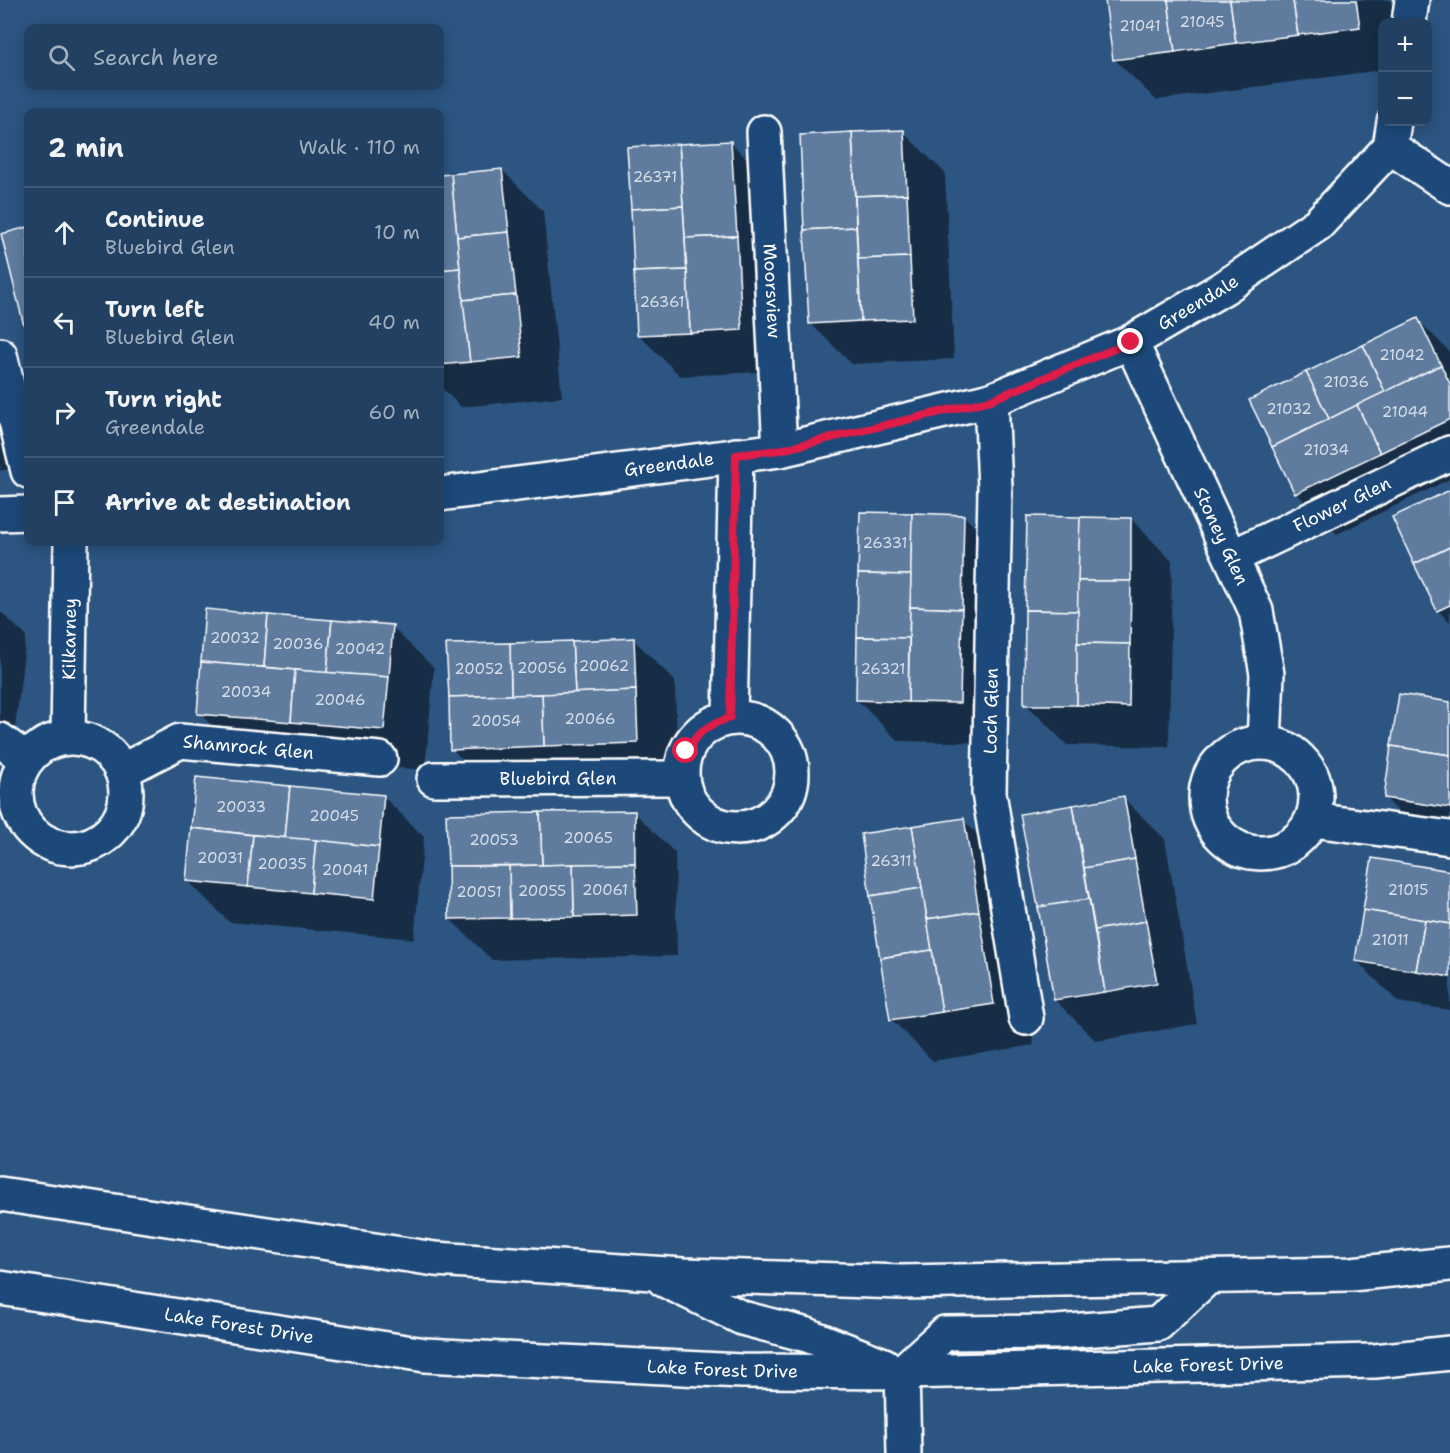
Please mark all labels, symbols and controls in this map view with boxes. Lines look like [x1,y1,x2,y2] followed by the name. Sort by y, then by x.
[1180,12,1224,32] house number: 21045
[1119,16,1161,36] house number: 21041
[1378,18,1432,126] map controls
[1378,18,1432,72] button: +
[24,24,444,90] search box
[45,41,78,74] icon: search
[93,43,219,72] text: Search here
[1378,72,1432,126] button: −
[48,130,124,165] text: 2 min
[299,134,420,160] text: Walk · 110 m
[633,167,677,187] house number: 26371
[105,205,205,234] text: Continue
[48,216,81,249] icon: ahead
[374,219,420,245] text: 10 m
[105,234,235,260] text: Bluebird Glen
[758,243,786,339] street label: Moorsview
[1153,269,1243,336] street label: Greendale
[639,292,685,312] house number: 26361
[105,295,204,324] text: Turn left
[48,306,81,339] icon: left
[368,309,420,335] text: 40 m
[105,324,235,350] text: Bluebird Glen
[1117,328,1143,354] route end
[1379,345,1425,365] house number: 21042
[1323,372,1369,392] house number: 21036
[105,385,222,414] text: Turn right
[48,396,81,429] icon: right
[368,399,420,425] text: 60 m
[1266,399,1312,419] house number: 21032
[1382,402,1428,422] house number: 21044
[105,414,205,440] text: Greendale
[1303,440,1349,460] house number: 21034
[623,447,715,482] street label: Greendale
[1289,471,1395,538] street label: Flower Glen
[1188,483,1254,589] street label: Stoney Glen
[48,486,81,519] icon: arrive
[105,488,351,517] text: Arrive at destination
[863,533,907,553] house number: 26331
[57,598,82,680] street label: Kilkarney
[210,628,260,648] house number: 20032
[273,634,323,654] house number: 20036
[335,639,385,659] house number: 20042
[579,656,629,676] house number: 20062
[517,658,567,678] house number: 20056
[454,659,504,679] house number: 20052
[861,659,905,679] house number: 26321
[978,668,1004,754] street label: Loch Glen
[221,682,271,702] house number: 20034
[314,690,366,710] house number: 20046
[564,709,616,729] house number: 20066
[471,711,521,731] house number: 20054
[182,729,315,765] street label: Shamrock Glen
[672,737,698,763] route start
[500,766,616,791] street label: Bluebird Glen
[216,797,266,817] house number: 20033
[309,806,359,826] house number: 20045
[563,828,613,848] house number: 20065
[469,830,519,850] house number: 20053
[197,848,243,868] house number: 20031
[870,851,912,871] house number: 26311
[257,854,307,874] house number: 20035
[322,860,368,880] house number: 20041
[582,880,628,900] house number: 20061
[1388,880,1428,900] house number: 21015
[518,881,566,901] house number: 20055
[456,882,502,902] house number: 20051
[1371,930,1409,950] house number: 21011
[162,1302,316,1349] street label: Lake Forest Drive
[1132,1351,1284,1379] street label: Lake Forest Drive
[646,1354,798,1383] street label: Lake Forest Drive

